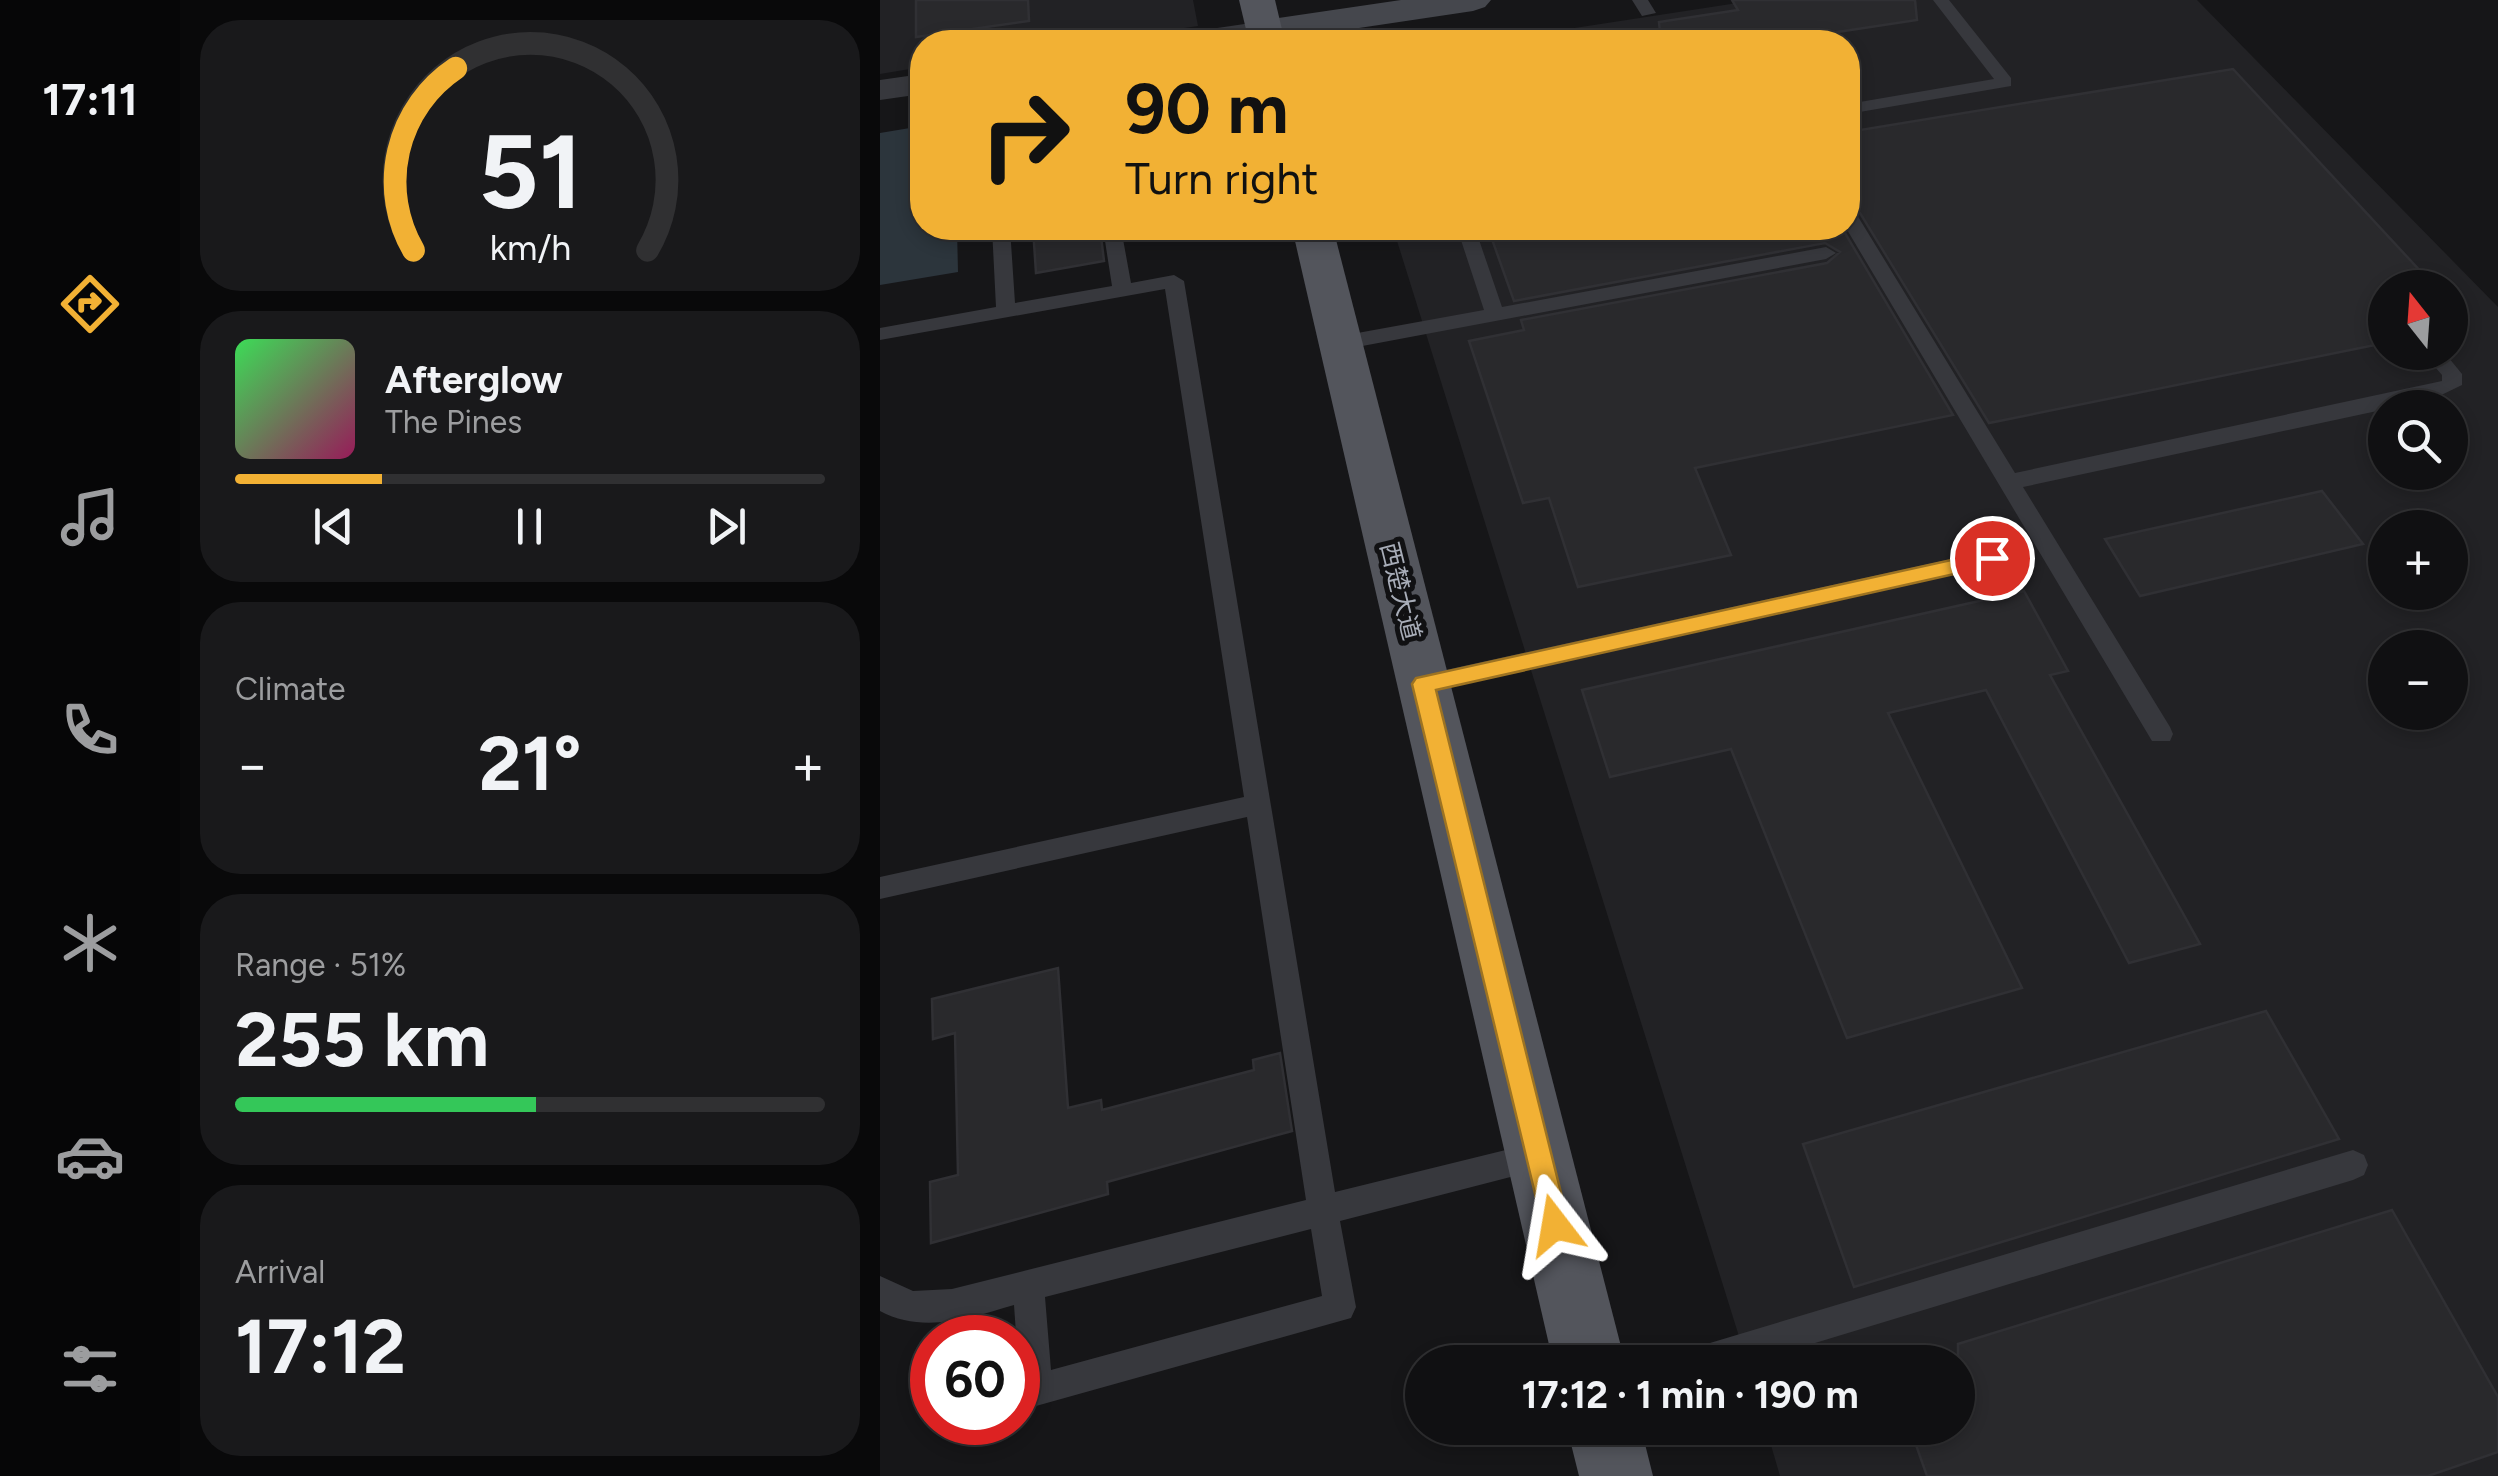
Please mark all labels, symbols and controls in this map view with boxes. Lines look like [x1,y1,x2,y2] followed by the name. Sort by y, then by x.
[1125,66,1289,151] text: 90 m
[960,70,1090,200] icon: right
[42,72,138,126] text: 17:11
[478,109,582,234] text: 51
[1125,151,1318,205] text: Turn right
[489,226,571,269] text: km/h
[55,269,125,339] icon: directions
[2368,270,2468,370] north arrow
[2368,270,2468,730] map controls
[385,357,563,403] text: Afterglow
[2368,390,2468,490] button: search
[385,403,522,441] text: The Pines
[55,482,125,552] icon: music
[306,499,361,554] icon: previous
[502,499,557,554] icon: pause
[699,499,754,554] icon: next
[2368,510,2468,610] button: +
[1950,516,2035,601] pin
[1965,531,2020,586] icon: arrive
[1374,539,1428,643] street label: 西楚大道
[2368,630,2468,730] button: −
[235,670,346,708] text: Climate
[55,695,125,765] icon: phone
[478,719,582,809] text: 21°
[235,732,269,798] text: −
[791,732,825,798] text: +
[55,908,125,978] icon: climate
[235,946,406,984] text: Range · 51%
[235,995,489,1085] text: 255 km
[55,1121,125,1191] icon: car
[1503,1173,1607,1277] position arrow
[235,1253,325,1291] text: Arrival
[235,1302,406,1392] text: 17:12
[910,1315,1040,1445] speed limit sign: 60
[55,1334,125,1404] icon: filters
[1521,1372,1859,1418] text: 17:12 · 1 min · 190 m

